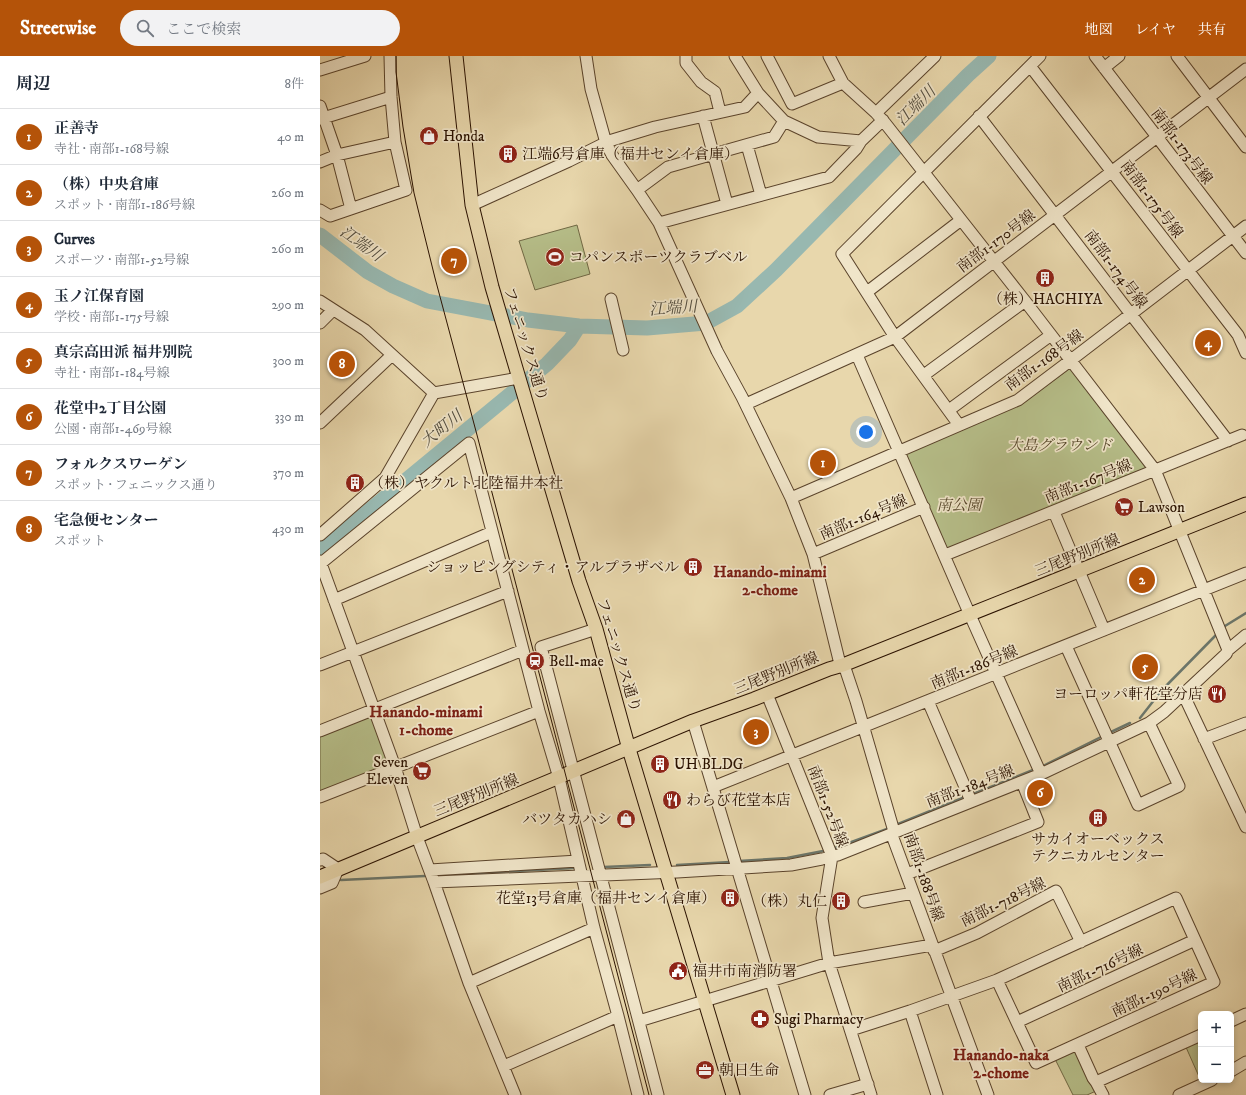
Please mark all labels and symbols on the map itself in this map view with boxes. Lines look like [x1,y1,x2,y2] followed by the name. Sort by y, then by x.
[892,80,941,130] water label: 江端川
[1147,104,1216,188] street label: 南部1-173号線
[418,125,440,147] shop icon: Honda
[443,127,485,146] place label: Honda
[497,143,519,165] building icon: 江端6号倉庫（福井センイ倉庫）
[522,145,739,164] place label: 江端6号倉庫（福井センイ倉庫）
[1116,157,1187,242] street label: 南部1-175号線
[953,206,1039,277] street label: 南部1-170号線
[336,222,388,267] water label: 江端川
[1080,226,1151,312] street label: 南部1-174号線
[441,246,467,276] pin: 7
[544,246,566,268] sports icon: コパンスポーツクラブベル
[569,248,747,267] place label: コパンスポーツクラブベル
[1034,267,1056,289] building icon: （株）HACHIYA
[499,285,552,404] street label: フェニックス通り
[988,290,1103,309] place label: （株）HACHIYA
[648,296,700,320] water label: 江端川
[1001,326,1087,395] street label: 南部1-168号線
[1195,328,1221,358] pin: 4
[329,349,355,379] pin: 8
[417,405,468,452] water label: 大町川
[856,422,876,442] your location
[1007,436,1113,455] park label: 大島グラウンド
[810,448,836,478] pin: 1
[1042,455,1135,508] street label: 南部1-167号線
[344,472,366,494] building icon: （株）ヤクルト北陸福井本社
[369,474,564,493] place label: （株）ヤクルト北陸福井本社
[816,490,910,544] street label: 南部1-164号線
[936,496,984,515] park label: 南公園
[1113,496,1135,518] supermarket icon: Lawson
[1138,498,1185,517] place label: Lawson
[1032,530,1122,581] street label: 三尾野別所線
[682,556,704,578] building icon: ショッピングシティ・アルプラザベル
[426,558,679,577] place label: ショッピングシティ・アルプラザベル
[713,562,827,600] district label: Hanando-minami 2-chome
[1129,565,1155,595] pin: 2
[592,596,645,715] street label: フェニックス通り
[928,641,1021,694] street label: 南部1-186号線
[731,648,821,699] street label: 三尾野別所線
[524,650,546,672] station icon: Bell-mae
[549,652,604,671] place label: Bell-mae
[1132,652,1158,682] pin: 5
[1206,683,1228,705] restaurant icon: ヨーロッパ軒花堂分店
[1053,685,1203,704] place label: ヨーロッパ軒花堂分店
[369,702,483,740] district label: Hanando-minami 1-chome
[743,717,769,747] pin: 3
[366,753,408,789] place label: Seven Eleven
[649,753,671,775] building icon: UH BLDG
[674,755,744,774] place label: UH BLDG
[411,760,433,782] supermarket icon: Seven Eleven
[923,761,1017,812] street label: 南部1-184号線
[803,762,852,850] street label: 南部1-52号線
[431,770,521,821] street label: 三尾野別所線
[1027,778,1053,808] pin: 6
[661,789,683,811] restaurant icon: わらび花堂本店
[686,791,791,810] place label: わらび花堂本店
[1087,807,1109,829] building icon: サカイオーベックス テクニカルセンター
[615,808,637,830] shop icon: バツタカハシ
[522,810,612,829] place label: バツタカハシ
[1031,830,1165,866] place label: サカイオーベックス テクニカルセンター
[900,831,948,924] street label: 南部1-188号線
[957,874,1049,931] street label: 南部1-718号線
[719,887,741,909] building icon: 花堂13号倉庫（福井センイ倉庫）
[496,889,716,908] place label: 花堂13号倉庫（福井センイ倉庫）
[830,890,852,912] building icon: （株）丸仁
[752,892,827,911] place label: （株）丸仁
[1054,940,1146,997] street label: 南部1-716号線
[667,960,689,982] public building icon: 福井市南消防署
[692,962,797,981] place label: 福井市南消防署
[1108,965,1200,1022] street label: 南部1-190号線
[749,1008,771,1030] pharmacy icon: Sugi Pharmacy
[774,1010,864,1029] place label: Sugi Pharmacy
[953,1045,1050,1083] district label: Hanando-naka 2-chome
[694,1059,716,1081] office icon: 朝日生命
[719,1061,779,1080] place label: 朝日生命

